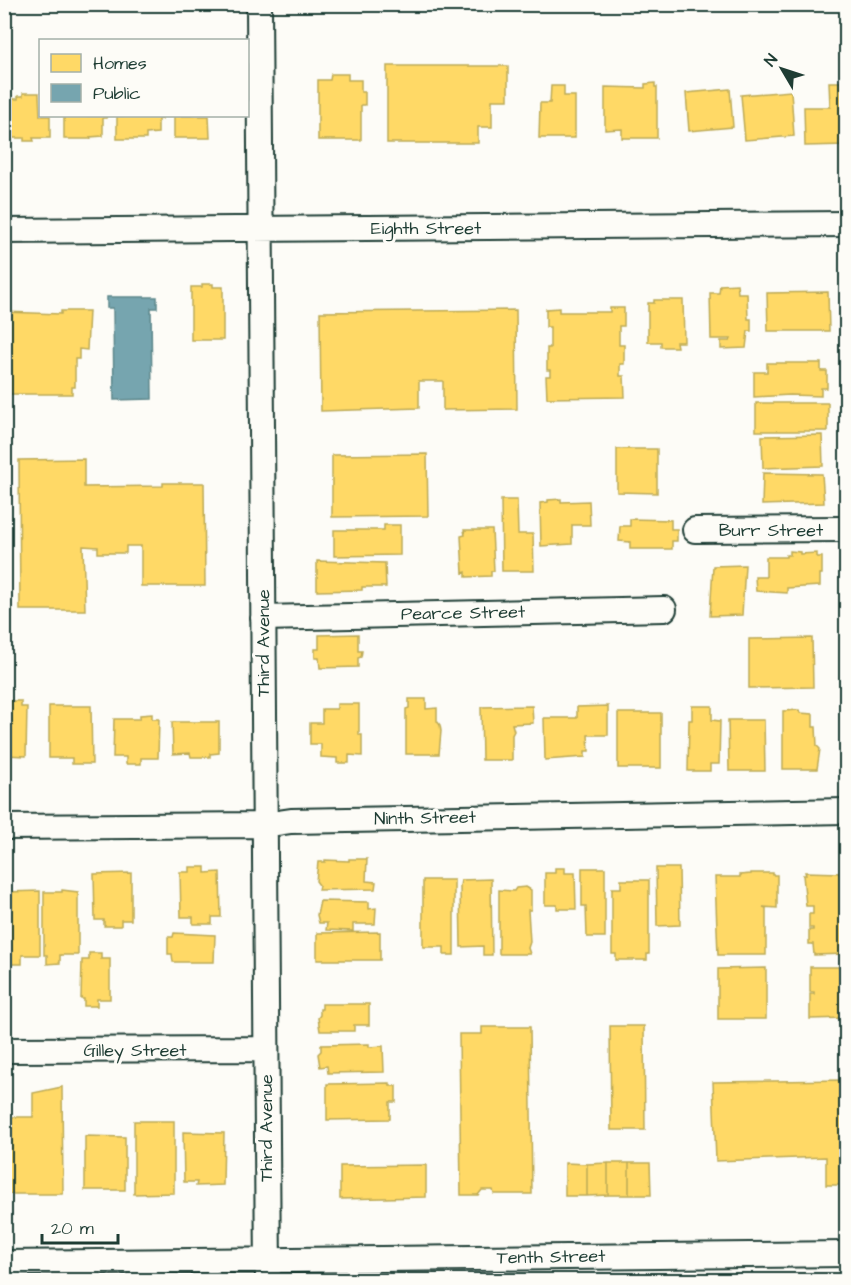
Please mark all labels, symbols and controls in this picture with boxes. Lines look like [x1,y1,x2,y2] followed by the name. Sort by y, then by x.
[39,39,249,117] legend
[752,39,812,99] north arrow
[759,49,783,71] text: N
[93,51,147,76] text: Homes
[93,81,141,106] text: Public
[371,216,482,242] street label: Eighth Street
[719,518,824,543] street label: Burr Street
[251,589,276,697] street label: Third Avenue
[401,599,526,627] street label: Pearce Street
[374,805,477,831] street label: Ninth Street
[83,1038,187,1064] street label: Gilley Street
[254,1074,279,1182] street label: Third Avenue
[42,1207,118,1245] scale bar
[51,1216,94,1241] text: 20 m
[496,1244,606,1270] street label: Tenth Street

